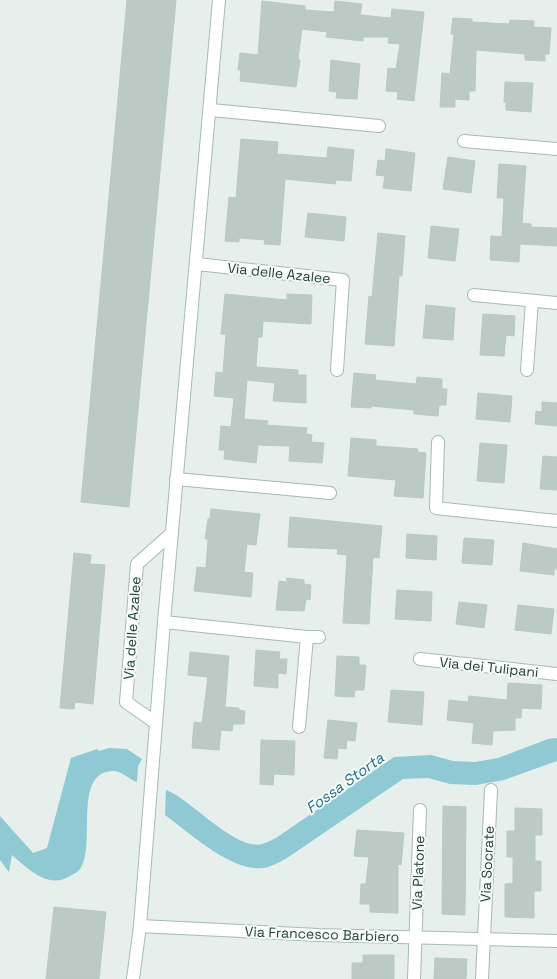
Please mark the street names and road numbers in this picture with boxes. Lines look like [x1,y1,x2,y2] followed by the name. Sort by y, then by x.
[226,259,332,287] street label: Via delle Azalee
[119,576,145,680] street label: Via delle Azalee
[439,653,539,681] street label: Via dei Tulipani
[476,825,498,903] street label: Via Socrate
[408,835,428,911] street label: Via Platone
[244,922,400,946] street label: Via Francesco Barbiero

